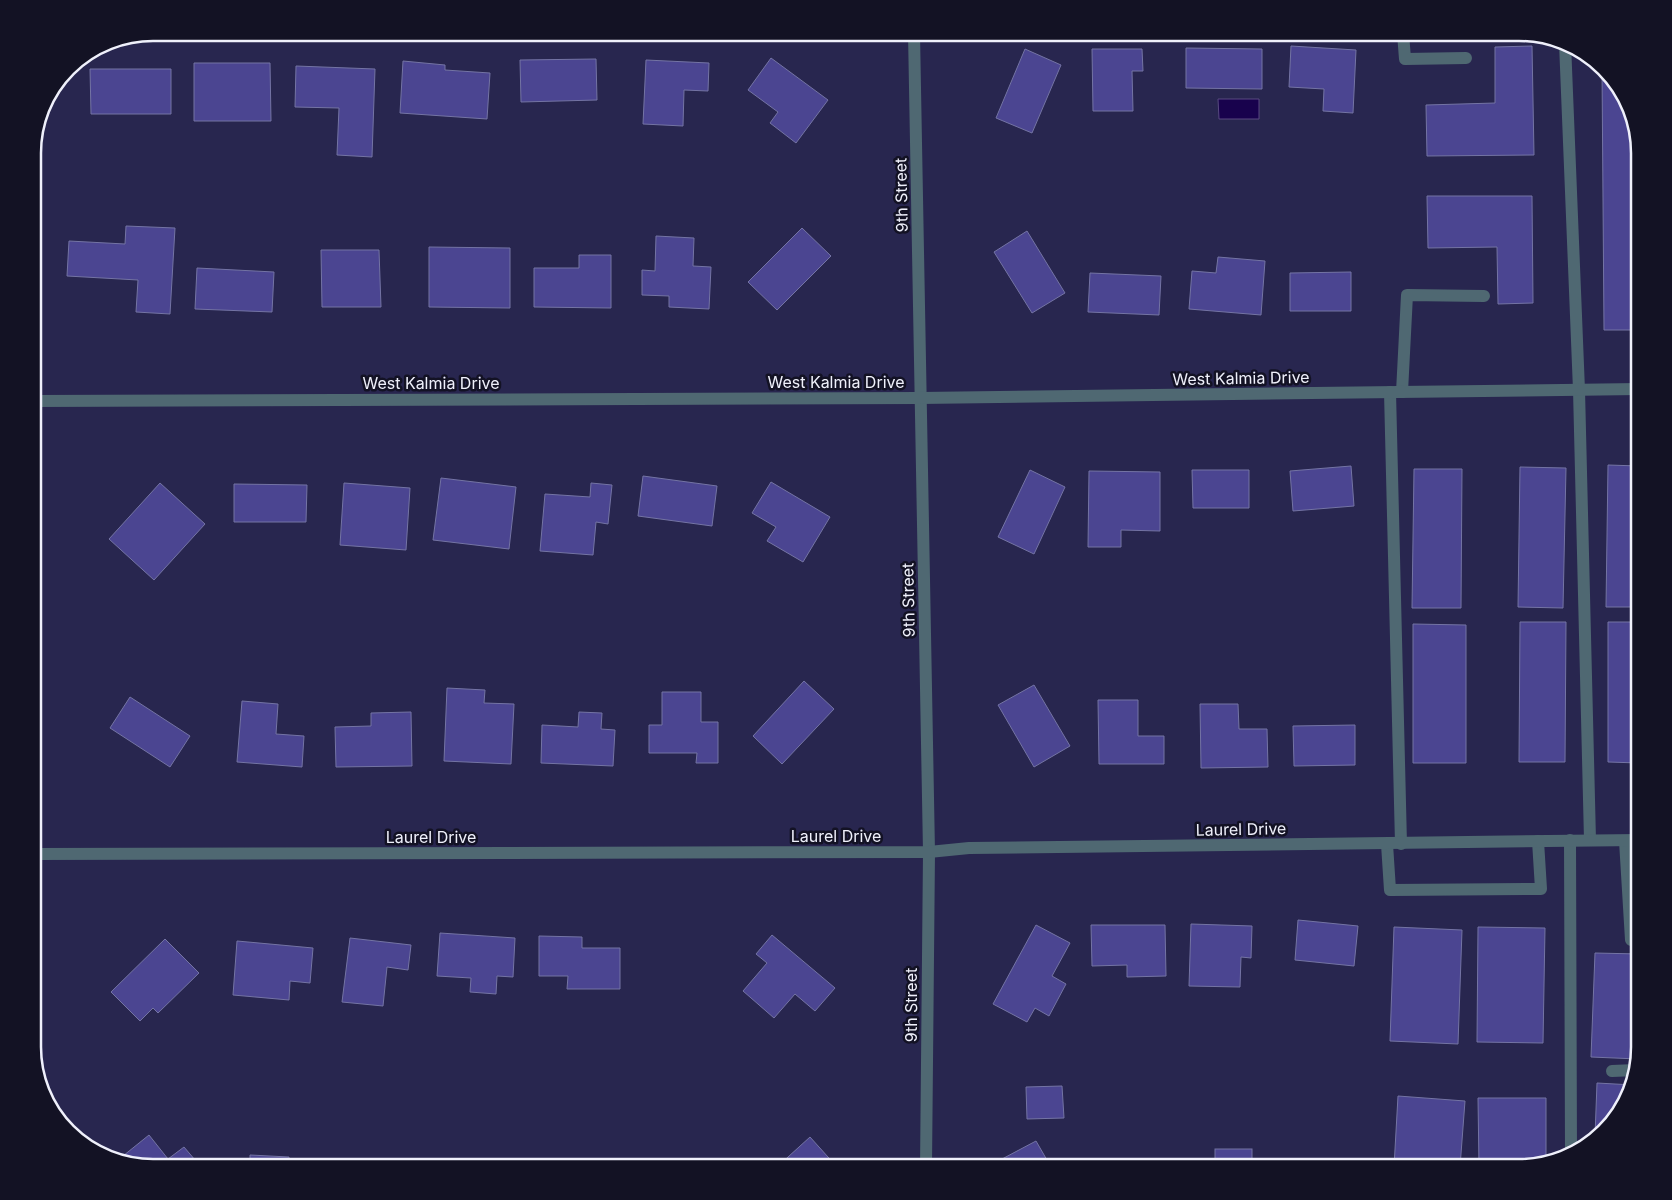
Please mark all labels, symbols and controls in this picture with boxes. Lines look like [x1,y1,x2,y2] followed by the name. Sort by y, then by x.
[890,158,912,232] street label: 9th Street
[1172,367,1310,389] street label: West Kalmia Drive
[767,372,905,392] street label: West Kalmia Drive
[362,373,500,393] street label: West Kalmia Drive
[897,563,919,637] street label: 9th Street
[1196,818,1286,840] street label: Laurel Drive
[791,826,881,846] street label: Laurel Drive
[386,827,476,847] street label: Laurel Drive
[901,968,921,1042] street label: 9th Street

